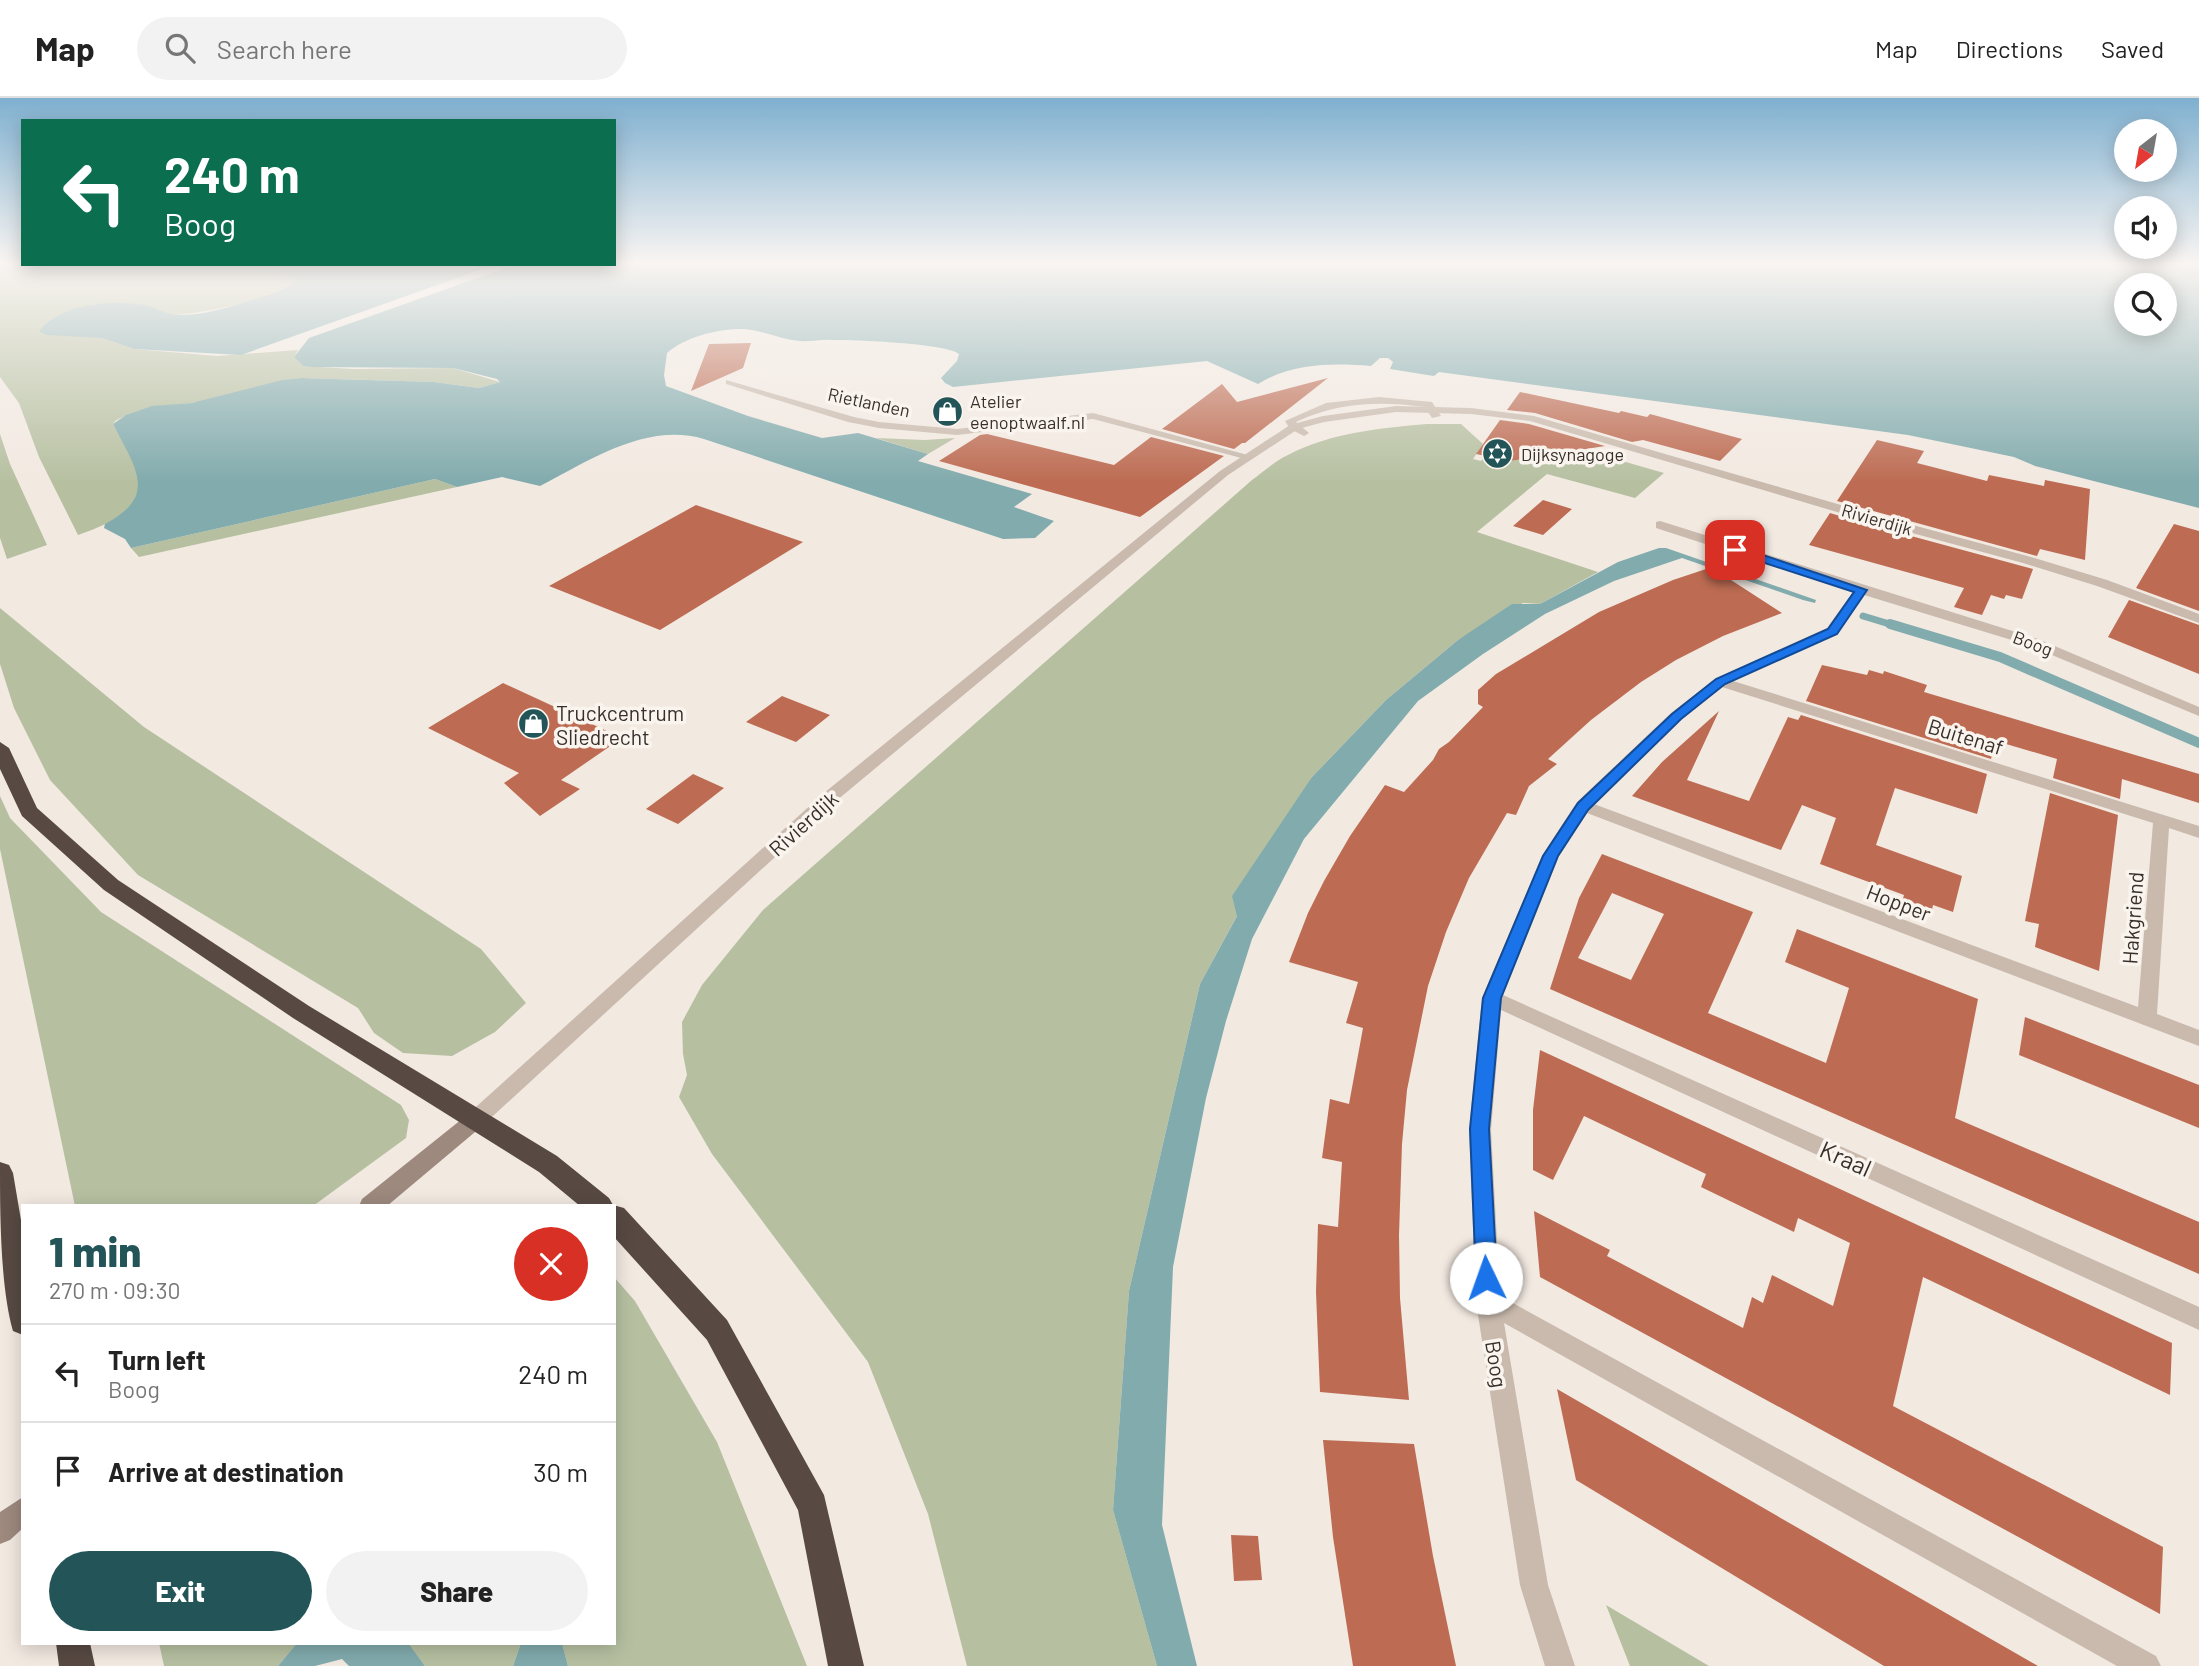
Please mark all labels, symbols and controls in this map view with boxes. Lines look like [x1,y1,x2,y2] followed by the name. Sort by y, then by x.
[137,17,627,80] search box
[35,28,95,68] text: Map
[161,29,199,67] icon: search
[217,33,352,64] text: Search here
[1875,34,1918,63] text: Map
[1956,34,2063,63] text: Directions
[2101,34,2164,63] text: Saved
[2114,119,2177,182] north arrow
[2114,119,2177,336] map controls
[164,144,300,203] text: 240 m
[49,147,140,238] icon: left
[2114,196,2177,259] button: sound
[164,204,236,242] text: Boog
[2114,273,2177,336] button: search
[826,383,912,421] street label: Rietlanden
[970,390,1085,433] place label: Atelier eenoptwaalf.nl
[930,394,964,428] shop icon: Atelier eenoptwaalf.nl
[1481,437,1515,471] synagogue icon: Dijksynagoge
[1521,443,1624,465] place label: Dijksynagoge
[1839,498,1915,540] street label: Rivierdijk
[1705,520,1765,580] pin
[1716,531,1754,569] icon: arrive
[2010,625,2056,661] street label: Boog
[556,700,684,749] place label: Truckcentrum Sliedrecht
[516,707,550,741] shop icon: Truckcentrum Sliedrecht
[1925,713,2007,759] street label: Buitenaf
[763,785,843,861] street label: Rivierdijk
[2116,871,2148,965] street label: Hakgriend
[1863,878,1935,926] street label: Hopper
[1816,1134,1876,1182] street label: Kraal
[49,1225,141,1275] text: 1 min
[514,1227,588,1301] button: close
[1449,1241,1523,1315] position arrow
[49,1276,180,1304] text: 270 m · 09:30
[1481,1339,1513,1389] street label: Boog
[108,1344,206,1375] text: Turn left
[49,1354,87,1392] icon: left
[518,1358,588,1389] text: 240 m
[108,1375,160,1403] text: Boog
[49,1452,87,1490] icon: arrive
[108,1456,344,1487] text: Arrive at destination
[533,1456,588,1487] text: 30 m
[49,1551,312,1631] button: Exit
[326,1551,588,1631] button: Share

